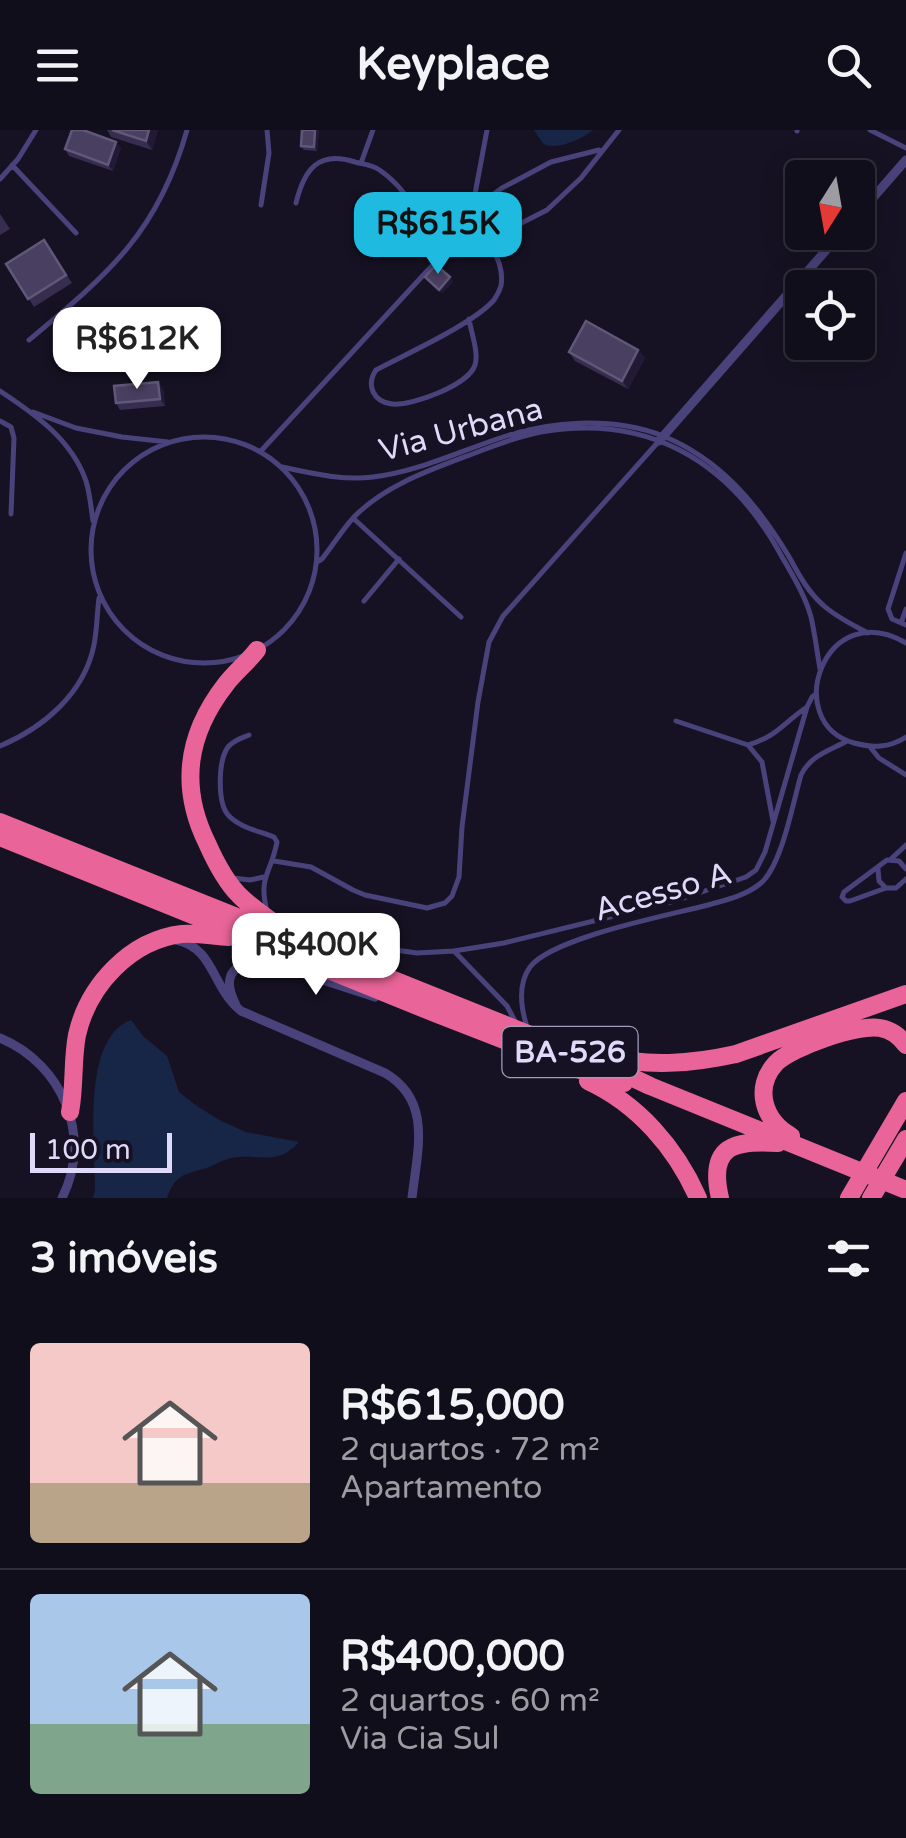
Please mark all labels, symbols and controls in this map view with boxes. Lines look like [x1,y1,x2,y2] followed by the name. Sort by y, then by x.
[30,38,85,93] icon: menu
[356,38,550,92] text: Keyplace
[821,38,876,93] icon: search
[785,160,875,250] north arrow
[785,160,875,360] map controls
[357,192,519,277] pin: R$615K
[376,205,500,243] text: R$615K
[785,270,875,360] button: locate
[56,307,218,392] pin: R$612K
[75,320,199,358] text: R$612K
[375,390,547,470] street label: Via Urbana
[590,854,736,930] street label: Acesso A
[235,913,397,998] pin: R$400K
[254,926,378,964] text: R$400K
[502,1027,638,1077] road number: BA-526
[30,1128,172,1172] scale bar
[45,1133,131,1167] text: 100 m
[821,1231,876,1286] icon: filters
[30,1233,218,1284] text: 3 imóveis
[340,1380,565,1431] text: R$615,000
[110,1383,230,1503] icon: home
[340,1431,600,1469] text: 2 quartos · 72 m²
[340,1469,542,1507] text: Apartamento
[340,1631,565,1682] text: R$400,000
[110,1634,230,1754] icon: home
[340,1682,600,1720] text: 2 quartos · 60 m²
[340,1720,500,1758] text: Via Cia Sul

